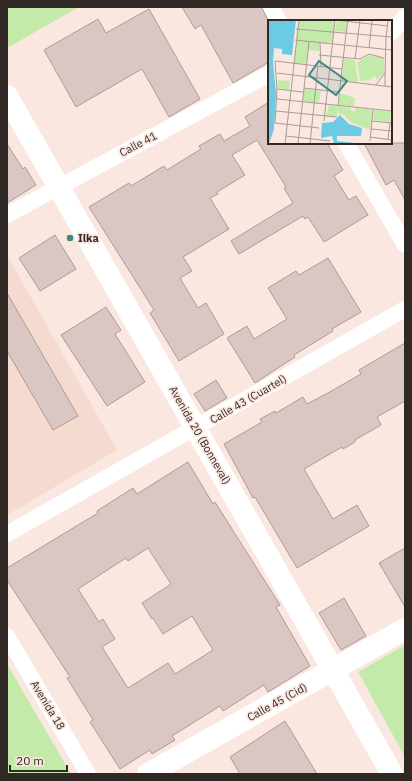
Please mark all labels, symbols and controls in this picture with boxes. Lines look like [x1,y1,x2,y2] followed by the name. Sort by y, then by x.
[268,20,392,144] inset map
[117,128,160,160] street label: Calle 41
[78,231,99,245] place label: Ilka
[65,233,75,243] marker: Ilka
[207,371,289,427] street label: Calle 43 (Cuartel)
[166,383,234,487] street label: Avenida 20 (Bonneval)
[28,678,68,732] street label: Avenida 18
[245,680,309,724] street label: Calle 45 (Cid)
[10,747,67,773] scale bar
[16,753,44,768] text: 20 m

